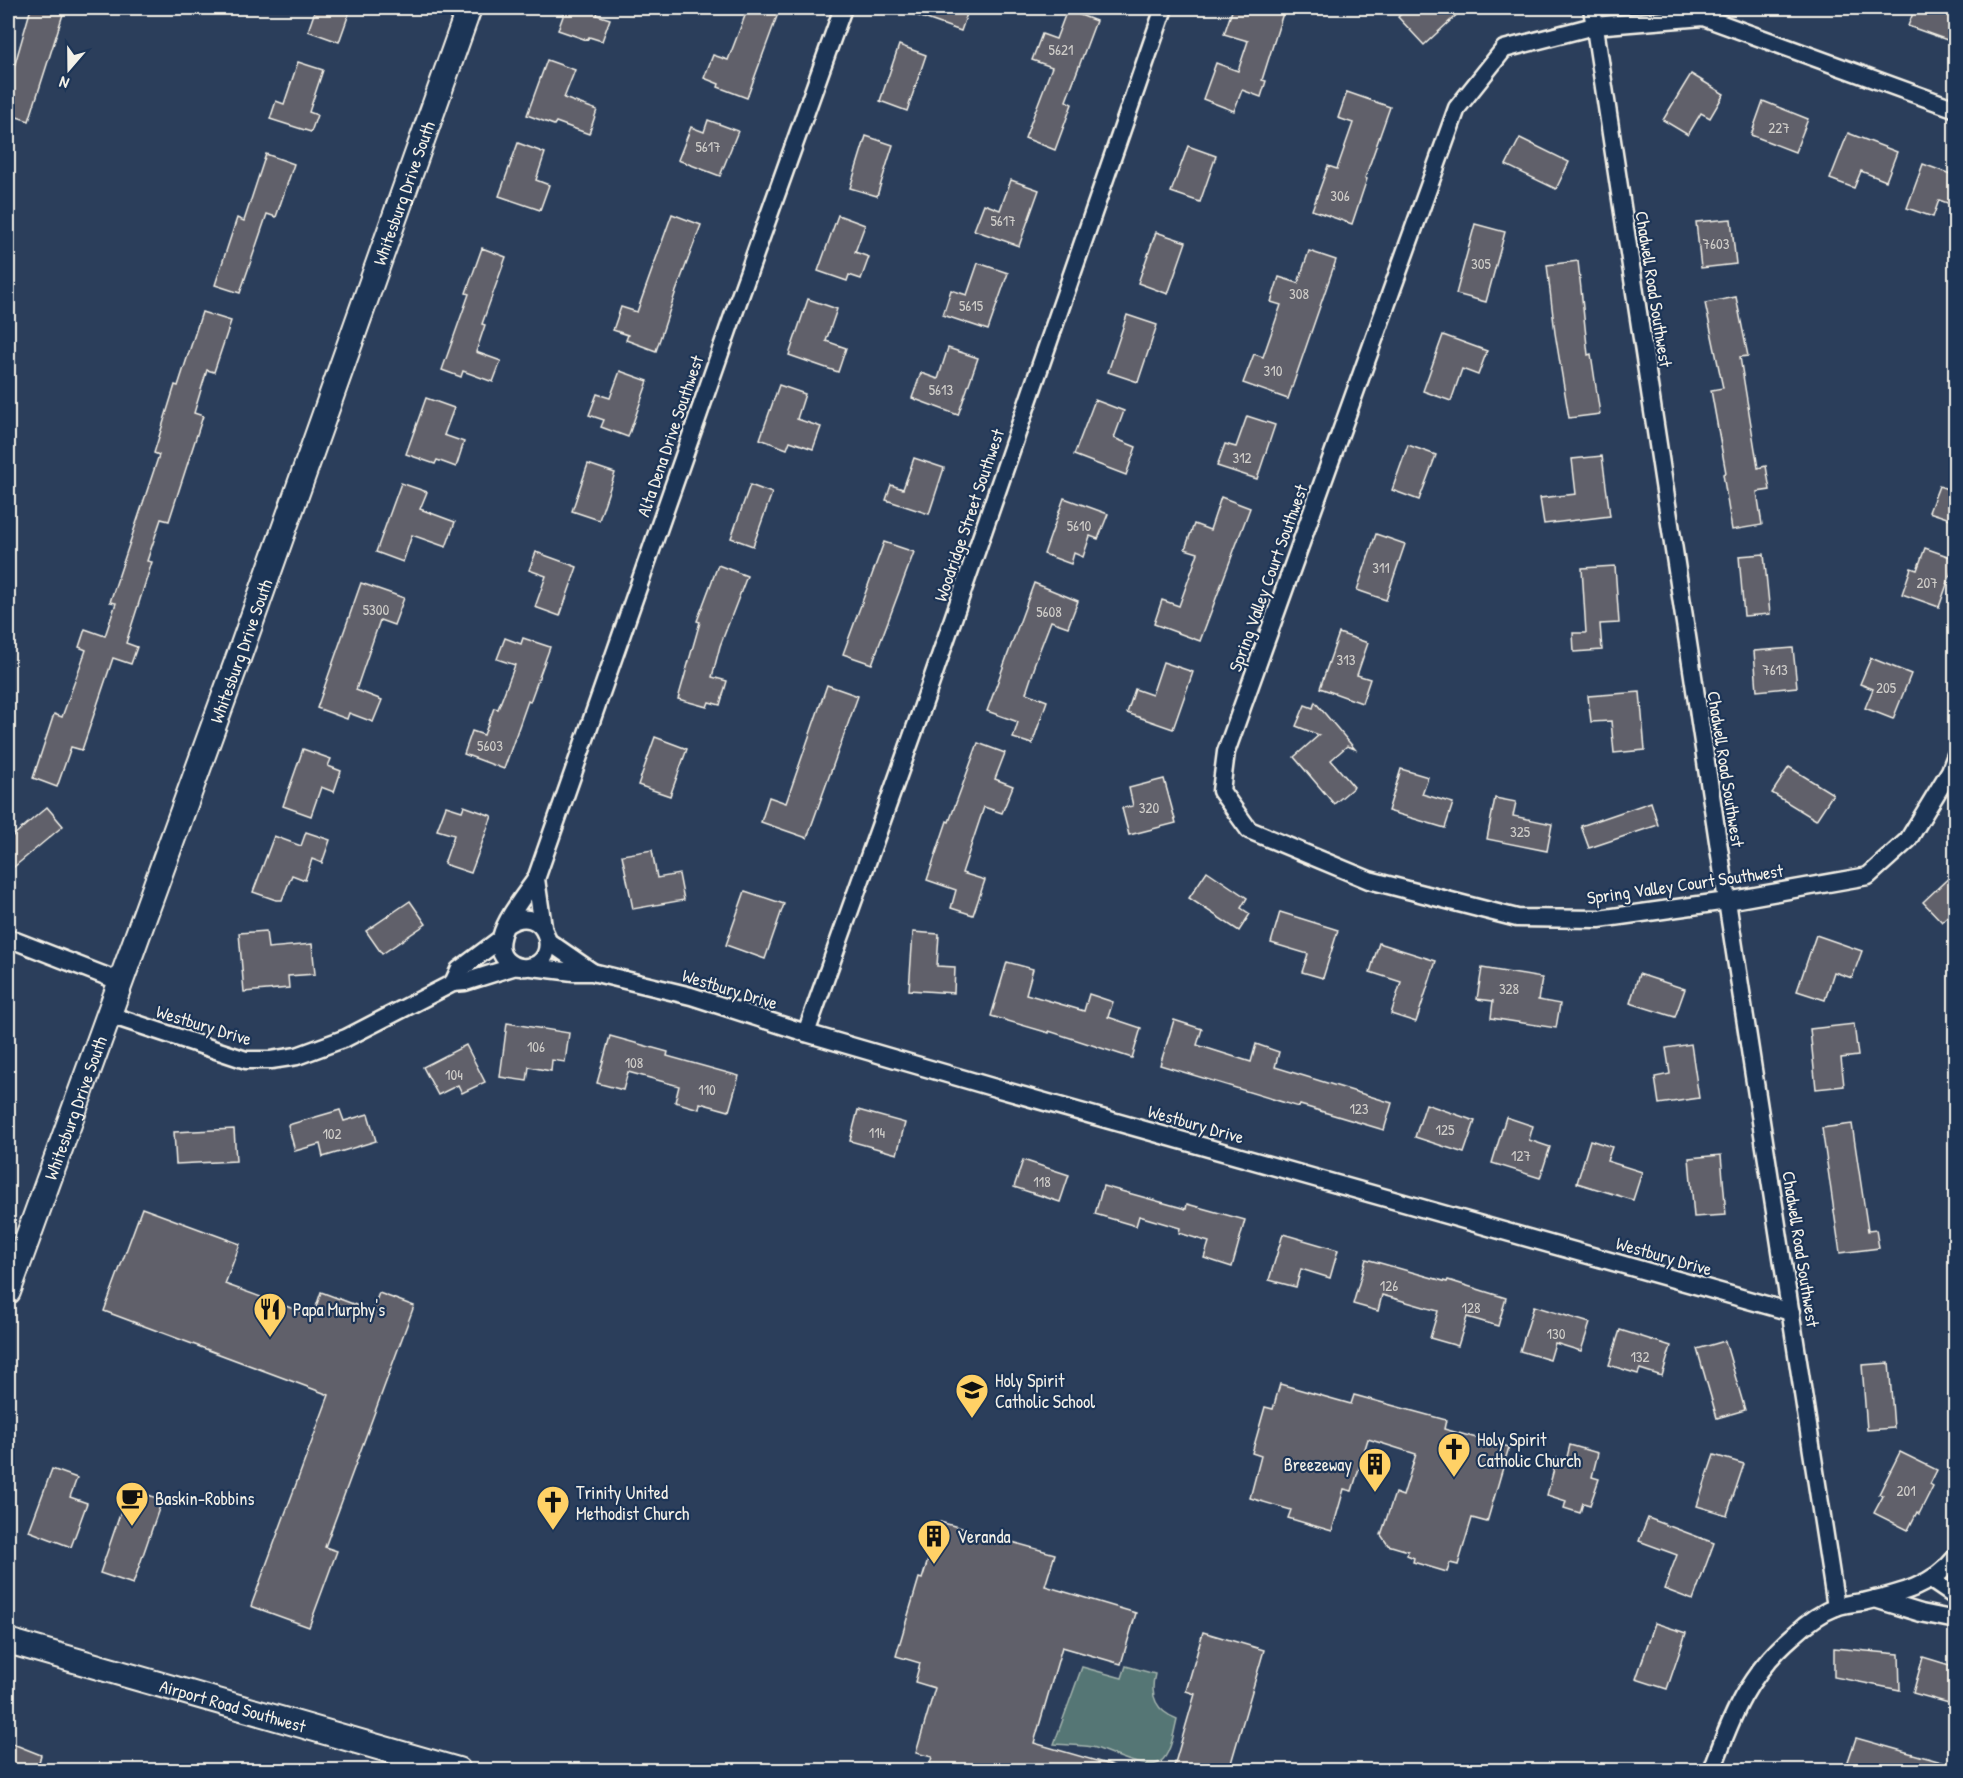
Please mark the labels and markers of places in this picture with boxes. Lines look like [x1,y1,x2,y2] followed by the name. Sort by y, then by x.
[252,1291,288,1338] restaurant icon: Papa Murphy's
[293,1297,385,1322] place label: Papa Murphy's
[995,1368,1095,1414] place label: Holy Spirit Catholic School
[954,1372,990,1419] school or university icon: Holy Spirit Catholic School
[1477,1427,1581,1473] place label: Holy Spirit Catholic Church
[1436,1431,1472,1478] church icon: Holy Spirit Catholic Church
[1357,1446,1393,1493] building icon: Breezeway
[1284,1452,1352,1477] place label: Breezeway
[114,1480,150,1527] cafe icon: Baskin-Robbins
[576,1480,690,1526] place label: Trinity United Methodist Church
[535,1484,571,1531] church icon: Trinity United Methodist Church
[155,1486,254,1511] place label: Baskin-Robbins
[916,1518,952,1565] building icon: Veranda
[957,1524,1010,1549] place label: Veranda

